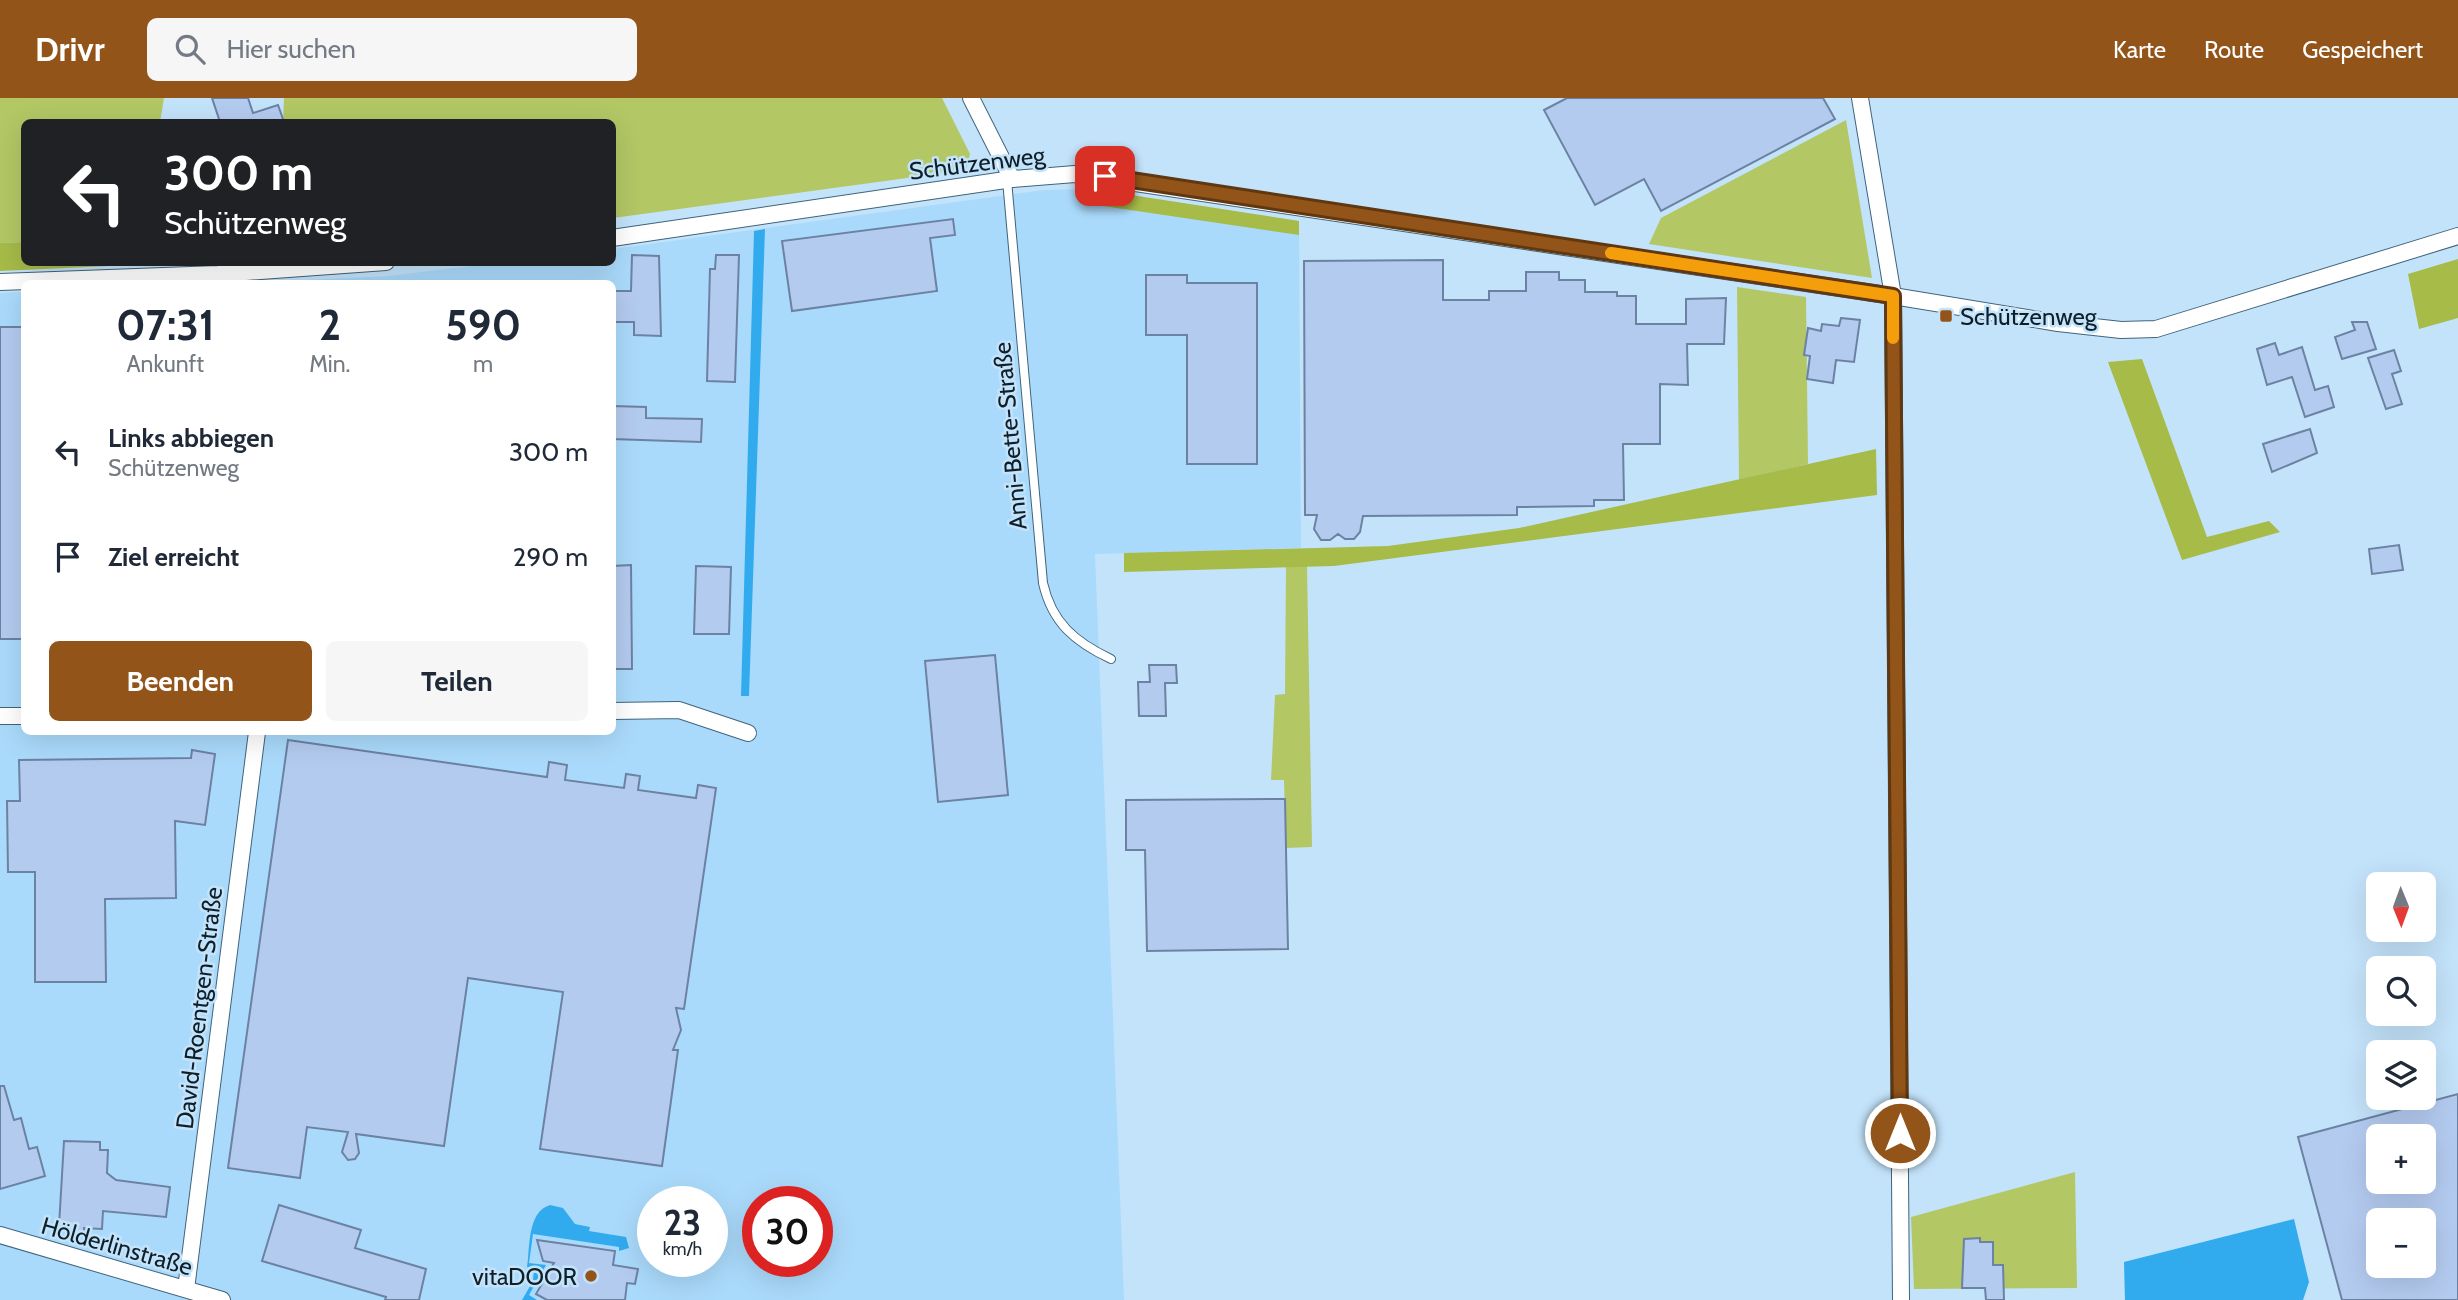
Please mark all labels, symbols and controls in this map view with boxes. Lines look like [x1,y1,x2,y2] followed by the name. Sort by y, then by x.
[147,18,637,81] search box
[35,29,105,69] text: Drivr
[171,30,209,68] icon: search
[227,33,356,65] text: Hier suchen
[2113,35,2166,64] text: Karte
[2204,35,2264,64] text: Route
[2302,35,2423,64] text: Gespeichert
[907,140,1048,186] street label: Schützenweg
[164,143,313,202] text: 300 m
[1075,146,1135,206] pin
[49,147,140,238] icon: left
[1086,157,1124,195] icon: arrive
[164,203,346,242] text: Schützenweg
[116,299,214,351] text: 07:31
[319,299,341,351] text: 2
[445,299,521,351] text: 590
[1960,302,2098,331] place label: Schützenweg
[1938,308,1954,324] marker: Schützenweg
[987,341,1033,531] street label: Anni-Bette-Straße
[126,350,204,378] text: Ankunft
[309,350,350,378] text: Min.
[473,350,493,378] text: m
[108,422,274,454] text: Links abbiegen
[49,433,87,471] icon: left
[509,436,588,468] text: 300 m
[108,454,239,482] text: Schützenweg
[49,538,87,576] icon: arrive
[108,541,239,573] text: Ziel erreicht
[513,541,588,573] text: 290 m
[49,641,312,721] button: Beenden
[326,641,588,721] button: Teilen
[2366,872,2436,942] north arrow
[2366,872,2436,1278] map controls
[170,885,228,1131] street label: David-Roentgen-Straße
[2366,956,2436,1026] button: search
[2366,1040,2436,1110] button: layers
[1863,1096,1937,1170] position arrow
[2366,1124,2436,1194] button: +
[742,1186,833,1277] speed limit sign: 30
[664,1201,701,1244] text: 23
[2366,1208,2436,1278] button: −
[38,1211,196,1281] street label: Hölderlinstraße
[663,1238,702,1260] text: km/h
[472,1262,578,1291] place label: vitaDOOR
[583,1268,599,1284] marker: vitaDOOR

